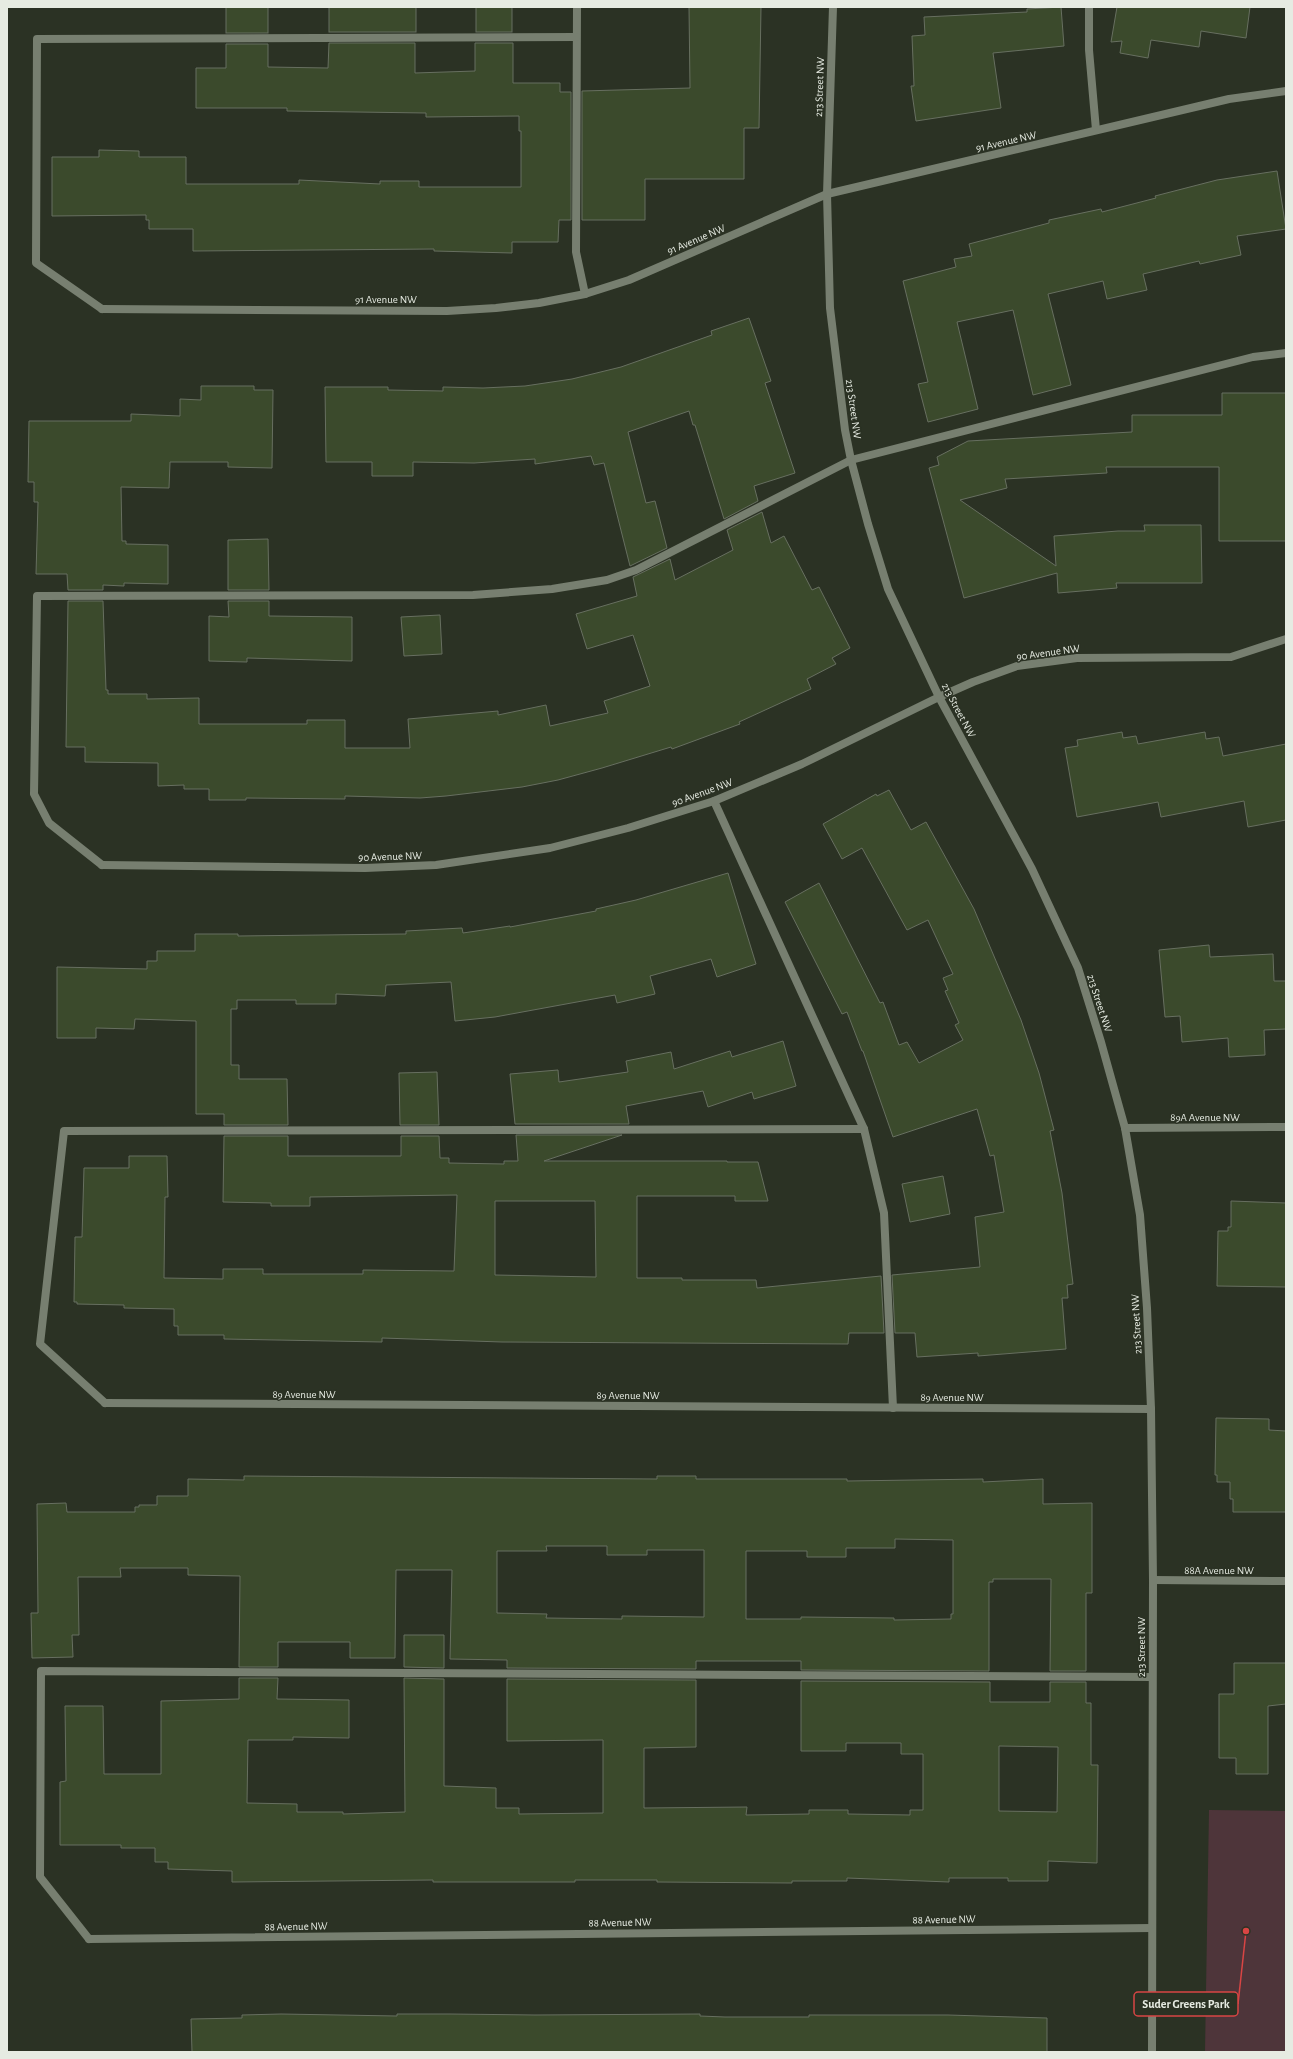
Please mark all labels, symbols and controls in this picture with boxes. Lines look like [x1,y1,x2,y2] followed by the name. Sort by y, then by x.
[813,57,826,117] street label: 213 Street NW
[975,129,1038,154] street label: 91 Avenue NW
[666,222,727,257] street label: 91 Avenue NW
[355,294,417,305] street label: 91 Avenue NW
[844,379,863,440] street label: 213 Street NW
[1016,643,1081,662] street label: 90 Avenue NW
[940,681,978,739] street label: 213 Street NW
[670,776,734,809] street label: 90 Avenue NW
[358,850,422,863] street label: 90 Avenue NW
[1085,973,1114,1034] street label: 213 Street NW
[1170,1112,1240,1123] street label: 89A Avenue NW
[1129,1294,1144,1354] street label: 213 Street NW
[272,1389,336,1400] street label: 89 Avenue NW
[596,1390,660,1401] street label: 89 Avenue NW
[920,1392,984,1403] street label: 89 Avenue NW
[1184,1565,1254,1576] street label: 88A Avenue NW
[1136,1617,1147,1677] street label: 213 Street NW
[912,1913,976,1926] street label: 88 Avenue NW
[588,1916,652,1929] street label: 88 Avenue NW
[264,1920,328,1933] street label: 88 Avenue NW
[1134,1992,1238,2016] callout: Suder Greens Park
[1142,1998,1230,2010] text: Suder Greens Park

